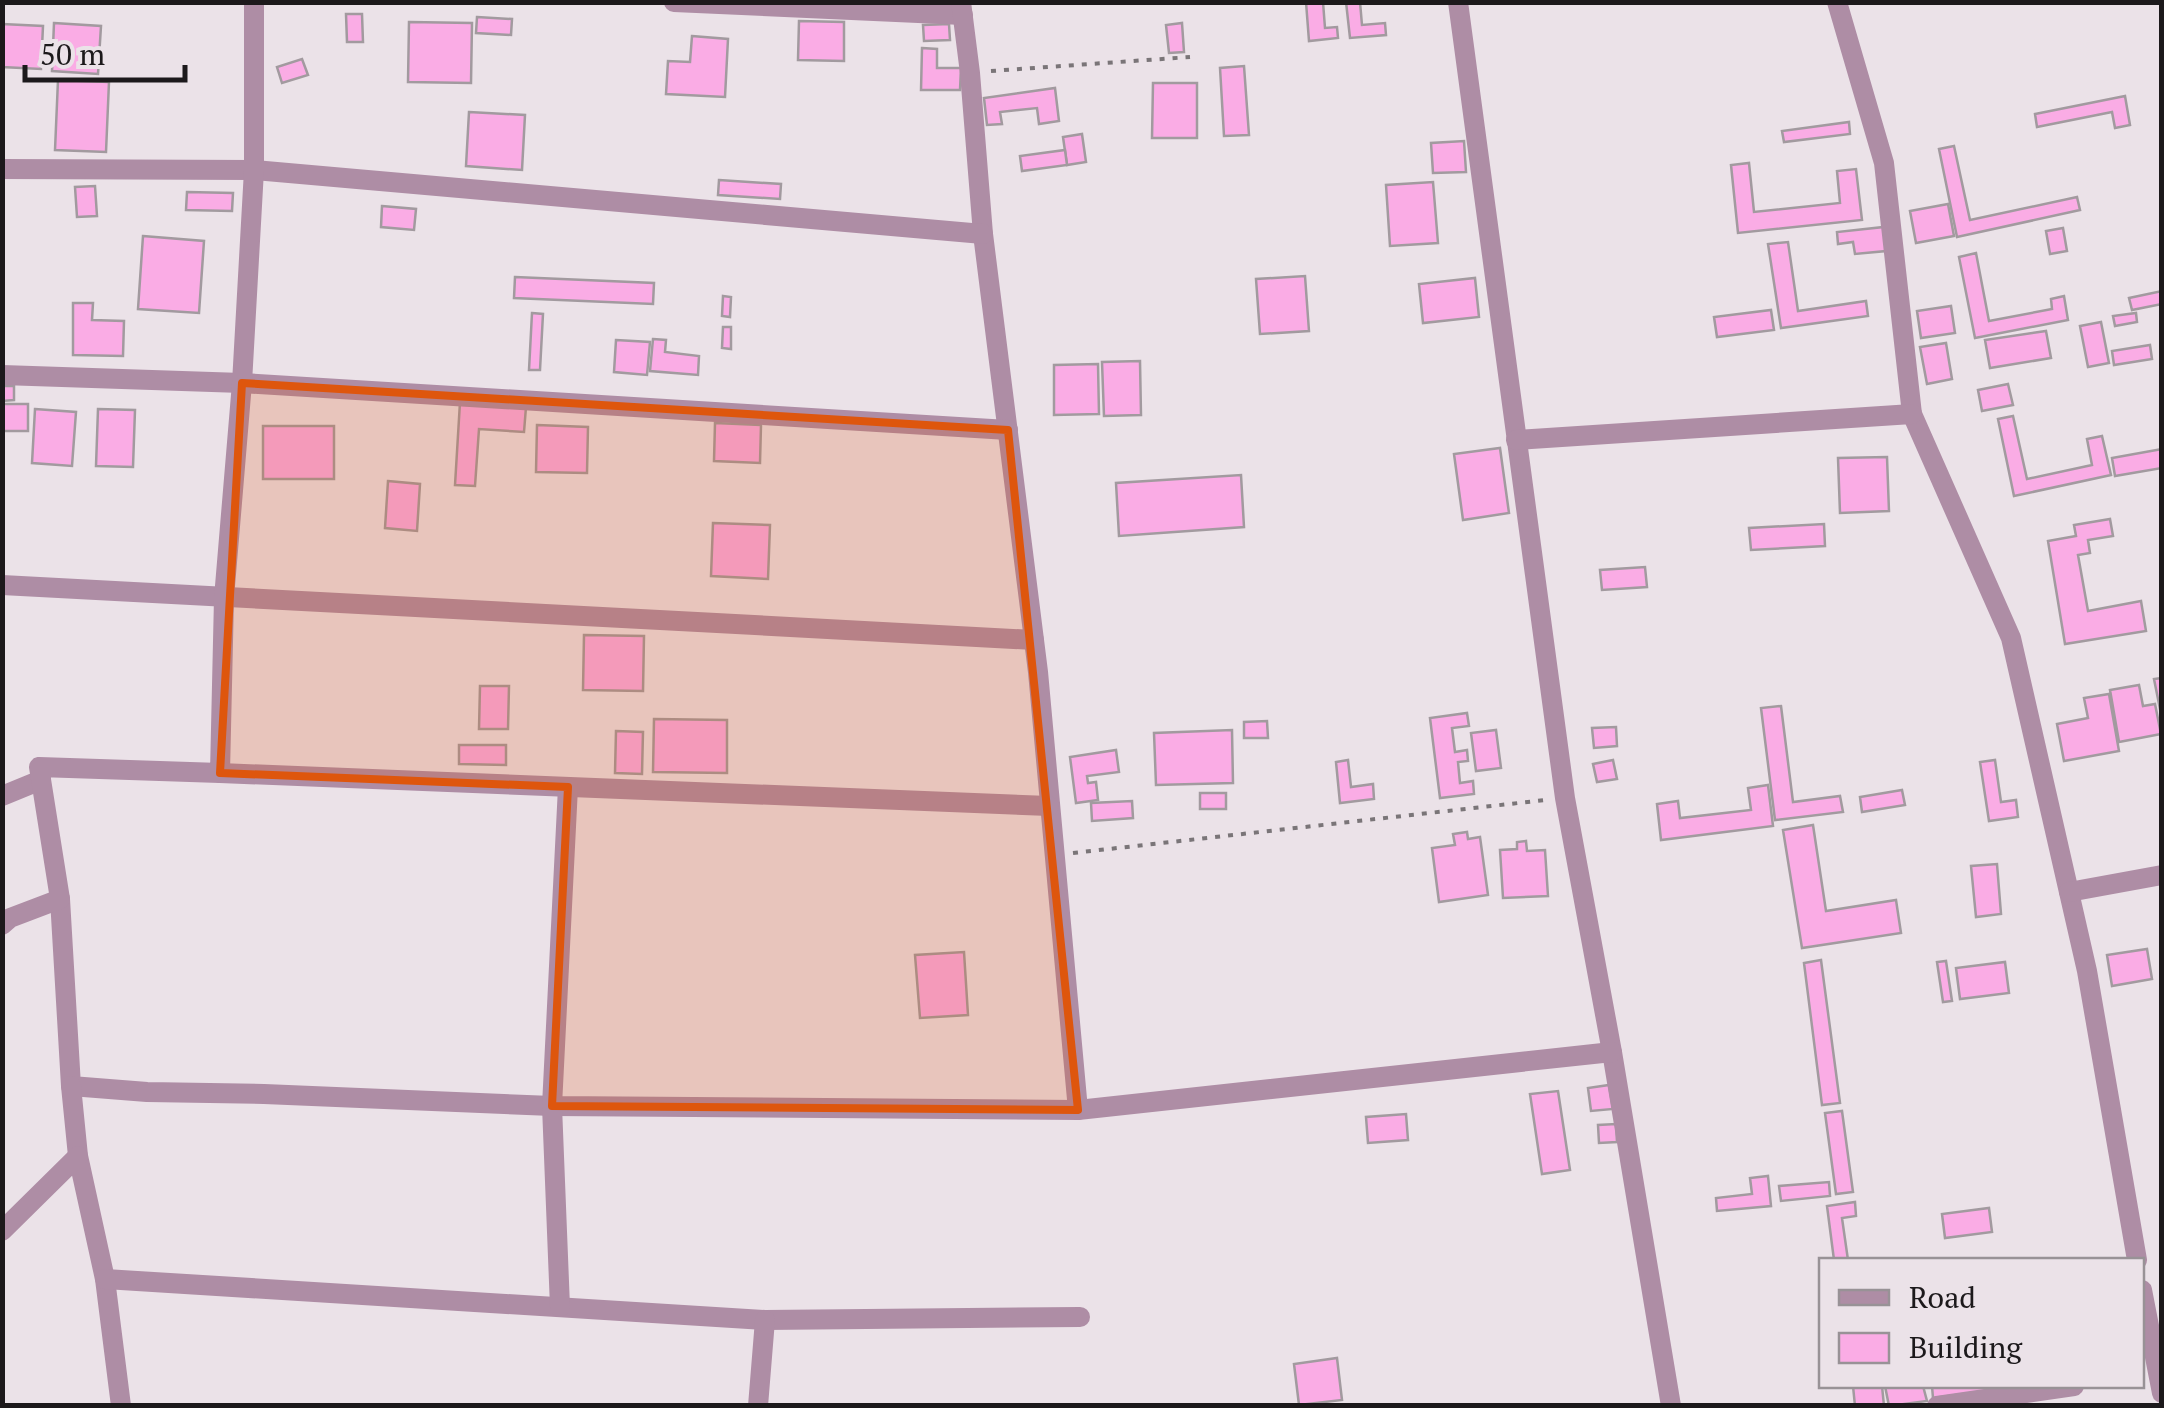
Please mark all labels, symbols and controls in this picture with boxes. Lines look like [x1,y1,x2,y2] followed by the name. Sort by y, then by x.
[25,20,185,82] scale bar
[40,34,105,74] text: 50 m
[1819,1258,2144,1388] legend
[1909,1277,1976,1317] text: Road
[1909,1327,2023,1367] text: Building

